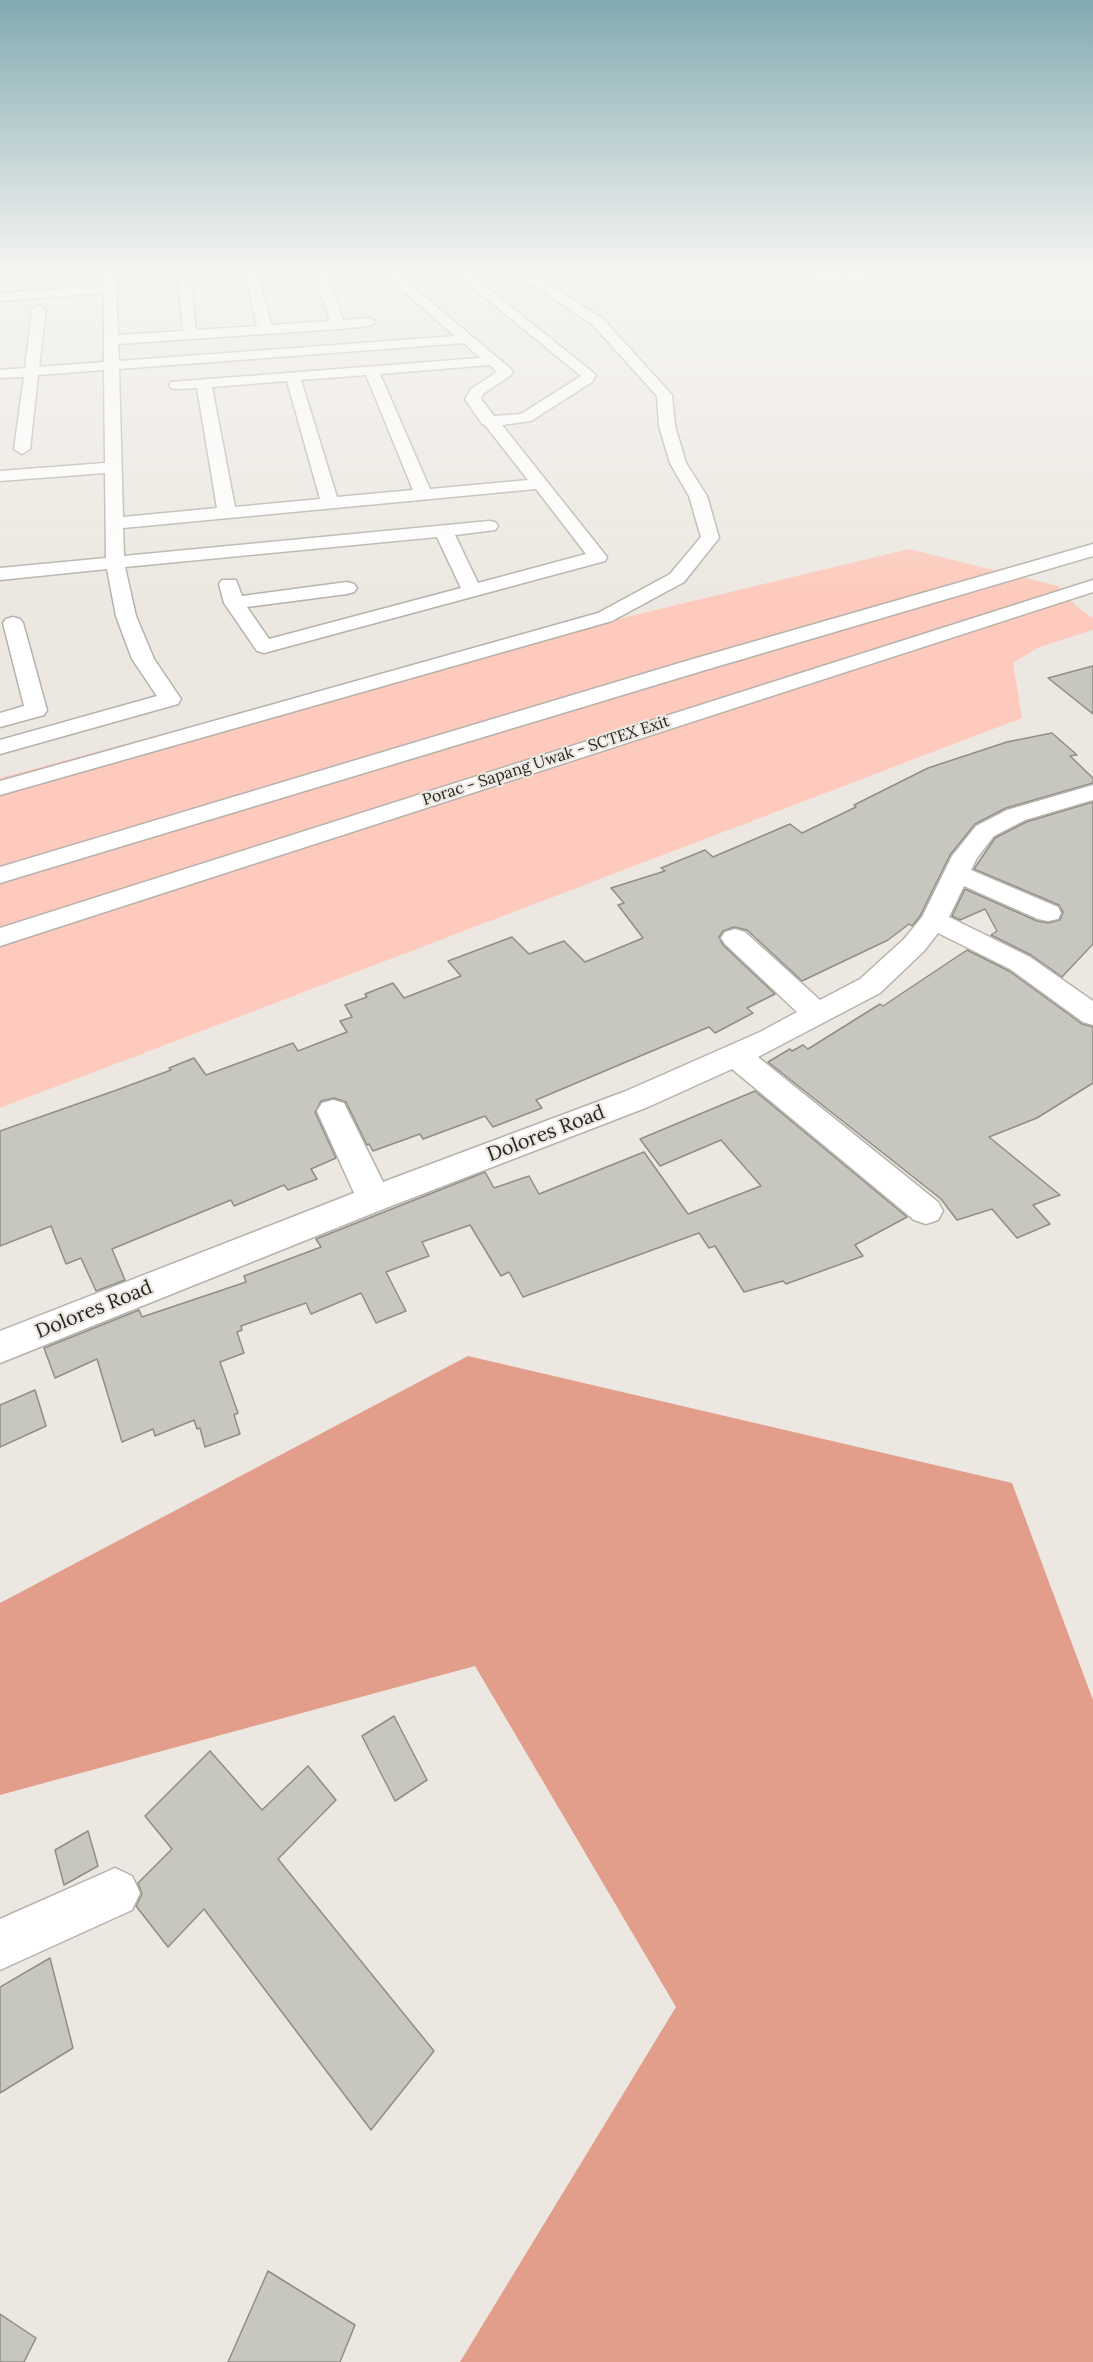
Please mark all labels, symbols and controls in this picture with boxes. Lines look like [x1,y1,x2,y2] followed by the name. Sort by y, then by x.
[420,712,672,810] street label: Porac - Sapang Uwak - SCTEX Exit
[484,1101,608,1167] street label: Dolores Road
[32,1276,156,1344] street label: Dolores Road

